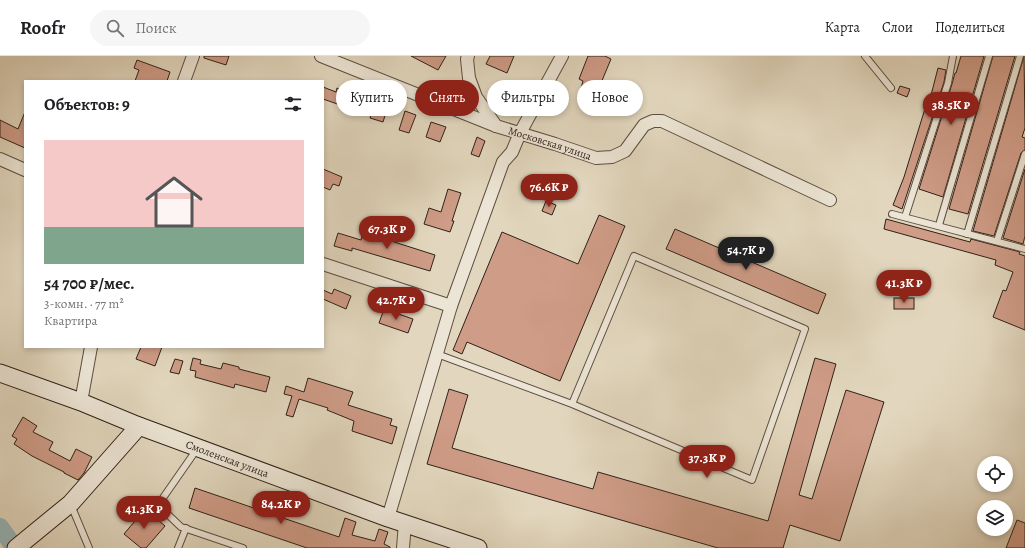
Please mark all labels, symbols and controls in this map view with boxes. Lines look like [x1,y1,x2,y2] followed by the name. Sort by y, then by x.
[90,10,370,46] search box
[20,15,66,41] text: Roofr
[104,17,126,39] icon: search
[136,18,177,38] text: Поиск
[825,18,860,37] text: Карта
[882,18,913,37] text: Слои
[935,18,1005,37] text: Поделиться
[336,80,407,116] chip: Купить
[415,80,479,116] chip: Снять
[487,80,569,116] chip: Фильтры
[577,80,643,116] chip: Новое
[914,92,988,126] pin: 38.5K ₽
[44,93,130,116] text: Объектов: 9
[282,93,304,115] icon: filters
[932,96,970,113] text: 38.5K ₽
[506,123,594,164] street label: Московская улица
[138,166,210,238] icon: home
[512,174,586,208] pin: 76.6K ₽
[530,178,568,195] text: 76.6K ₽
[350,216,424,250] pin: 67.3K ₽
[368,220,406,237] text: 67.3K ₽
[709,237,783,271] pin: 54.7K ₽
[727,241,765,258] text: 54.7K ₽
[867,270,941,304] pin: 41.3K ₽
[44,272,135,295] text: 54 700 ₽/мес.
[885,274,923,291] text: 41.3K ₽
[359,287,433,321] pin: 42.7K ₽
[377,291,415,308] text: 42.7K ₽
[44,295,124,312] text: 3-комн. · 77 m²
[44,312,98,329] text: Квартира
[184,437,272,482] street label: Смоленская улица
[670,445,744,479] pin: 37.3K ₽
[688,449,726,466] text: 37.3K ₽
[977,456,1013,536] map controls
[977,456,1013,492] button: locate
[244,491,318,525] pin: 84.2K ₽
[261,495,301,512] text: 84.2K ₽
[107,496,181,530] pin: 41.3K ₽
[125,500,163,517] text: 41.3K ₽
[977,500,1013,536] button: layers

